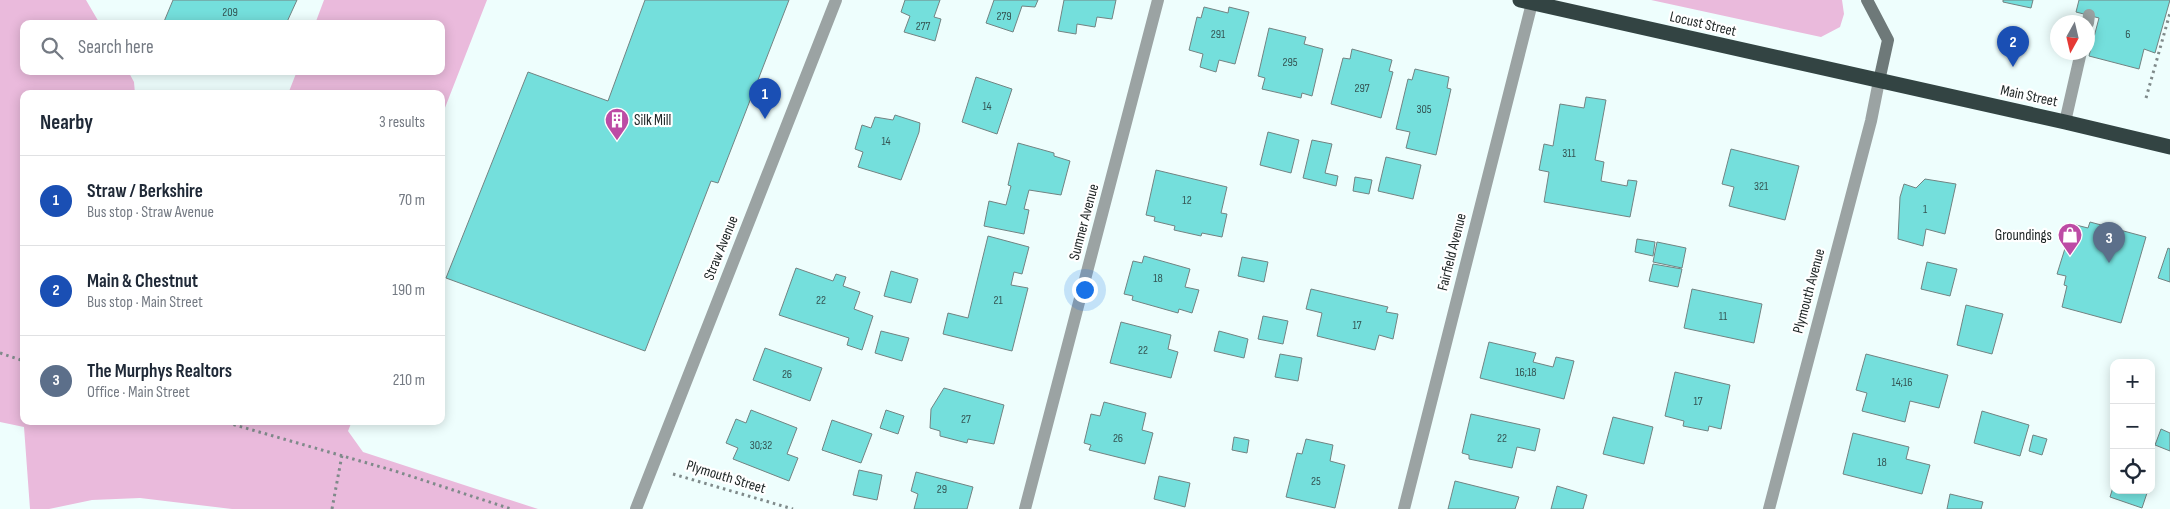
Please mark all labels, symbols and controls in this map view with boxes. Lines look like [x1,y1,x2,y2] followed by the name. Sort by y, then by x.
[222,5,238,20] house number: 209
[1668,7,1739,41] street label: Locust Street
[996,9,1012,24] house number: 279
[2050,15,2095,60] north arrow
[916,19,930,34] house number: 277
[20,20,445,75] search box
[1997,26,2029,67] pin: 2
[1211,27,1226,42] house number: 291
[2125,27,2131,42] house number: 6
[38,34,66,62] icon: search
[78,36,154,59] text: Search here
[1282,55,1298,70] house number: 295
[749,78,781,119] pin: 1
[1354,81,1370,96] house number: 297
[1999,81,2060,111] street label: Main Street
[982,99,992,114] house number: 14
[1416,102,1432,117] house number: 305
[604,107,630,141] building icon: Silk Mill
[40,110,93,135] text: Nearby
[634,111,671,130] place label: Silk Mill
[379,113,425,132] text: 3 results
[881,134,891,149] house number: 14
[1562,146,1577,161] house number: 311
[1754,179,1769,194] house number: 321
[87,180,203,203] text: Straw / Berkshire
[1065,182,1103,262] street label: Sumner Avenue
[53,191,59,210] text: 1
[399,191,425,210] text: 70 m
[1182,193,1192,208] house number: 12
[1923,202,1928,217] house number: 1
[87,203,214,222] text: Bus stop · Straw Avenue
[1433,211,1471,293] street label: Fairfield Avenue
[699,213,743,283] street label: Straw Avenue
[2057,222,2083,256] shop icon: Groundings
[2093,222,2125,263] pin: 3
[1995,226,2052,245] place label: Groundings
[1789,246,1829,336] street label: Plymouth Avenue
[87,270,198,293] text: Main & Chestnut
[1153,271,1163,286] house number: 18
[1072,277,1098,303] your location
[52,281,60,300] text: 2
[392,281,425,300] text: 190 m
[87,293,203,312] text: Bus stop · Main Street
[816,293,826,308] house number: 22
[993,293,1003,308] house number: 21
[1719,309,1728,324] house number: 11
[1353,318,1362,333] house number: 17
[1138,343,1148,358] house number: 22
[2110,359,2155,494] map controls
[2110,359,2155,404] button: +
[87,360,232,383] text: The Murphys Realtors
[1515,365,1537,380] house number: 16;18
[782,367,792,382] house number: 26
[52,371,60,390] text: 3
[393,371,425,390] text: 210 m
[1891,375,1913,390] house number: 14;16
[87,383,190,402] text: Office · Main Street
[1694,394,1703,409] house number: 17
[2110,404,2155,449] button: −
[961,412,971,427] house number: 27
[1113,431,1123,446] house number: 26
[1497,431,1507,446] house number: 22
[750,438,772,453] house number: 30;32
[2110,449,2155,494] button: locate
[1877,455,1887,470] house number: 18
[684,456,768,498] street label: Plymouth Street
[1311,474,1321,489] house number: 25
[937,482,947,497] house number: 29

